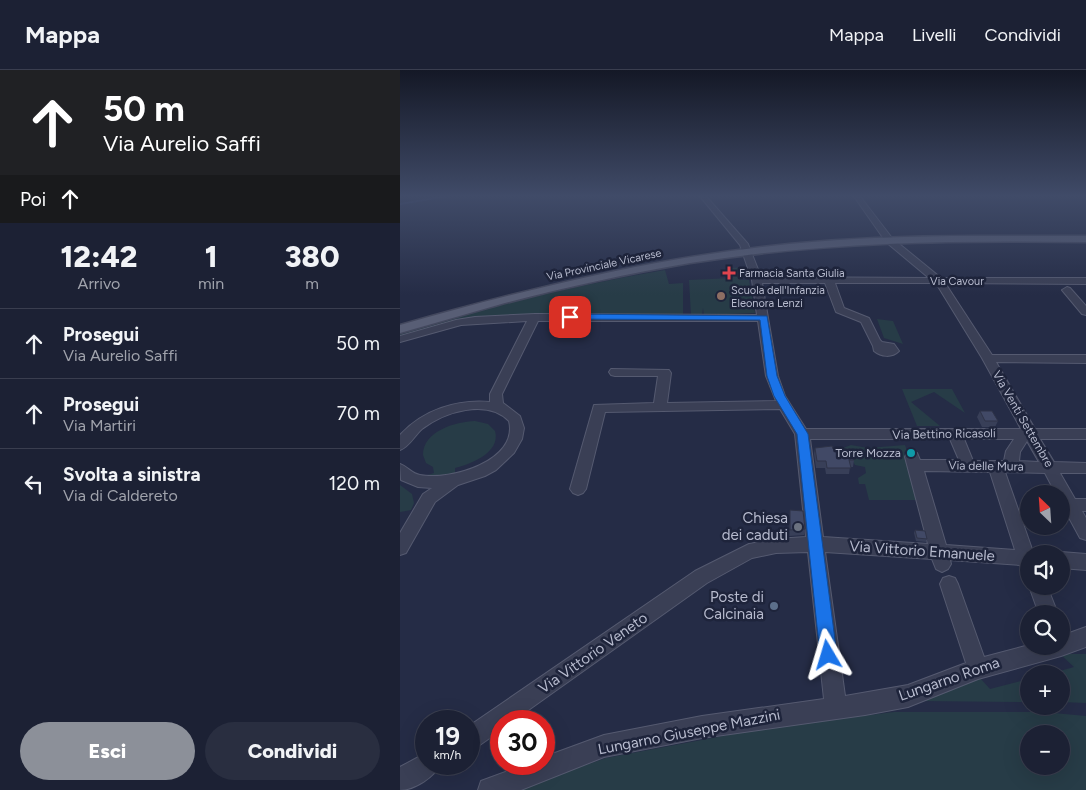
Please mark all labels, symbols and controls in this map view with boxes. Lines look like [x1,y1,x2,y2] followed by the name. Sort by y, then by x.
[25,20,100,49] text: Mappa
[829,24,884,46] text: Mappa
[912,24,957,46] text: Livelli
[985,24,1061,46] text: Condividi
[103,88,185,130] text: 50 m
[20,90,85,155] icon: ahead
[103,130,261,157] text: Via Aurelio Saffi
[56,185,84,213] icon: ahead
[20,188,46,211] text: Poi
[61,238,137,275] text: 12:42
[205,238,217,275] text: 1
[285,238,339,275] text: 380
[545,246,663,284] street label: Via Provinciale Vicarese
[723,267,735,279] marker: Farmacia Santa Giulia
[739,267,845,280] place label: Farmacia Santa Giulia
[78,274,120,293] text: Arrivo
[198,274,224,293] text: min
[305,274,319,293] text: m
[930,275,984,288] street label: Via Cavour
[731,284,825,310] place label: Scuola dell'Infanzia Eleonora Lenzi
[715,290,727,302] marker: Scuola dell'Infanzia Eleonora Lenzi
[549,296,591,338] pin
[556,303,584,331] icon: arrive
[63,323,139,346] text: Prosegui
[20,330,48,358] icon: ahead
[336,332,380,355] text: 50 m
[63,346,178,365] text: Via Aurelio Saffi
[990,368,1057,470] street label: Via Venti Settembre
[63,393,139,416] text: Prosegui
[20,400,48,428] icon: ahead
[337,402,380,425] text: 70 m
[63,416,136,435] text: Via Martiri
[892,426,996,442] street label: Via Bettino Ricasoli
[836,446,901,460] place label: Torre Mozza
[905,447,917,459] marker: Torre Mozza
[948,458,1024,474] street label: Via delle Mura
[63,463,201,486] text: Svolta a sinistra
[20,470,48,498] icon: left
[328,472,380,495] text: 120 m
[1020,485,1070,535] north arrow
[1020,485,1070,775] map controls
[63,486,178,505] text: Via di Caldereto
[722,509,788,544] place label: Chiesa dei caduti
[792,521,804,533] marker: Chiesa dei caduti
[849,537,995,565] street label: Via Vittorio Emanuele
[1020,545,1070,595] button: sound
[703,588,764,623] place label: Poste di Calcinaia
[768,600,780,612] marker: Poste di Calcinaia
[1020,605,1070,655] button: search
[535,608,651,697] street label: Via Vittorio Veneto
[801,628,853,680] position arrow
[896,653,1002,705] street label: Lungarno Roma
[1020,665,1070,715] button: +
[596,705,782,759] street label: Lungarno Giuseppe Mazzini
[490,710,555,775] speed limit sign: 30
[435,721,460,751] text: 19
[20,722,195,780] button: Esci
[205,722,380,780] button: Condividi
[1020,725,1070,775] button: −
[434,748,461,762] text: km/h

